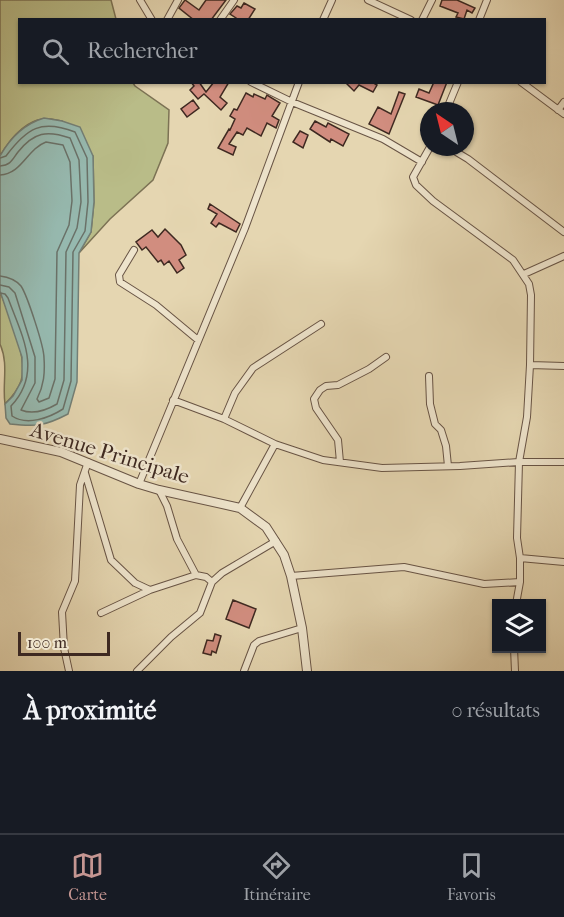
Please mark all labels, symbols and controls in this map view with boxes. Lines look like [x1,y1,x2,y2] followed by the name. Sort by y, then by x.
[18,18,546,84] search box
[39,35,72,68] icon: search
[87,38,198,64] text: Rechercher
[420,102,474,156] north arrow
[27,417,192,489] street label: Avenue Principale
[492,599,546,653] map controls
[492,599,546,653] button: layers
[18,629,110,656] scale bar
[27,633,67,652] text: 100 m
[24,695,156,726] text: À proximité
[451,699,540,722] text: 0 résultats
[68,849,107,904] tab: Carte
[243,849,311,904] tab: Itinéraire
[447,849,496,904] tab: Favoris

